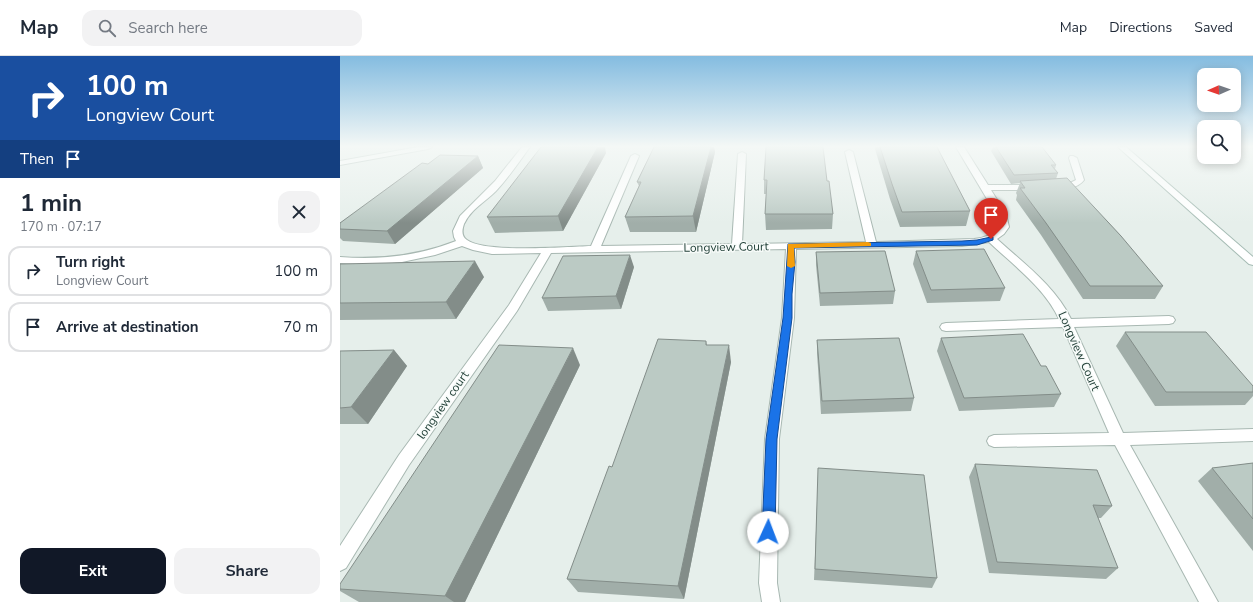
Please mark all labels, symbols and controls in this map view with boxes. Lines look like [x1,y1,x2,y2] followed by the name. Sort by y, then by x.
[82,10,362,46] search box
[20,15,58,41] text: Map
[96,17,118,39] icon: search
[128,18,208,38] text: Search here
[1060,18,1087,37] text: Map
[1109,18,1172,37] text: Directions
[1194,18,1233,37] text: Saved
[86,67,169,105] text: 100 m
[1197,68,1241,112] north arrow
[1197,68,1241,164] map controls
[20,72,72,124] icon: right
[86,103,214,127] text: Longview Court
[1197,120,1241,164] button: search
[62,148,84,170] icon: arrive
[20,149,54,169] text: Then
[20,187,82,219] text: 1 min
[278,191,320,233] button: close
[974,198,1008,239] pin
[980,204,1002,226] icon: arrive
[20,218,102,236] text: 170 m · 07:17
[683,238,770,256] street label: Longview Court
[56,252,125,272] text: Turn right
[22,260,44,282] icon: right
[274,261,318,281] text: 100 m
[56,272,148,290] text: Longview Court
[1054,309,1104,394] street label: Longview Court
[22,316,44,338] icon: arrive
[56,317,199,337] text: Arrive at destination
[283,317,318,337] text: 70 m
[413,367,473,442] street label: longview court
[747,511,789,553] position arrow
[20,548,166,594] button: Exit
[174,548,320,594] button: Share

